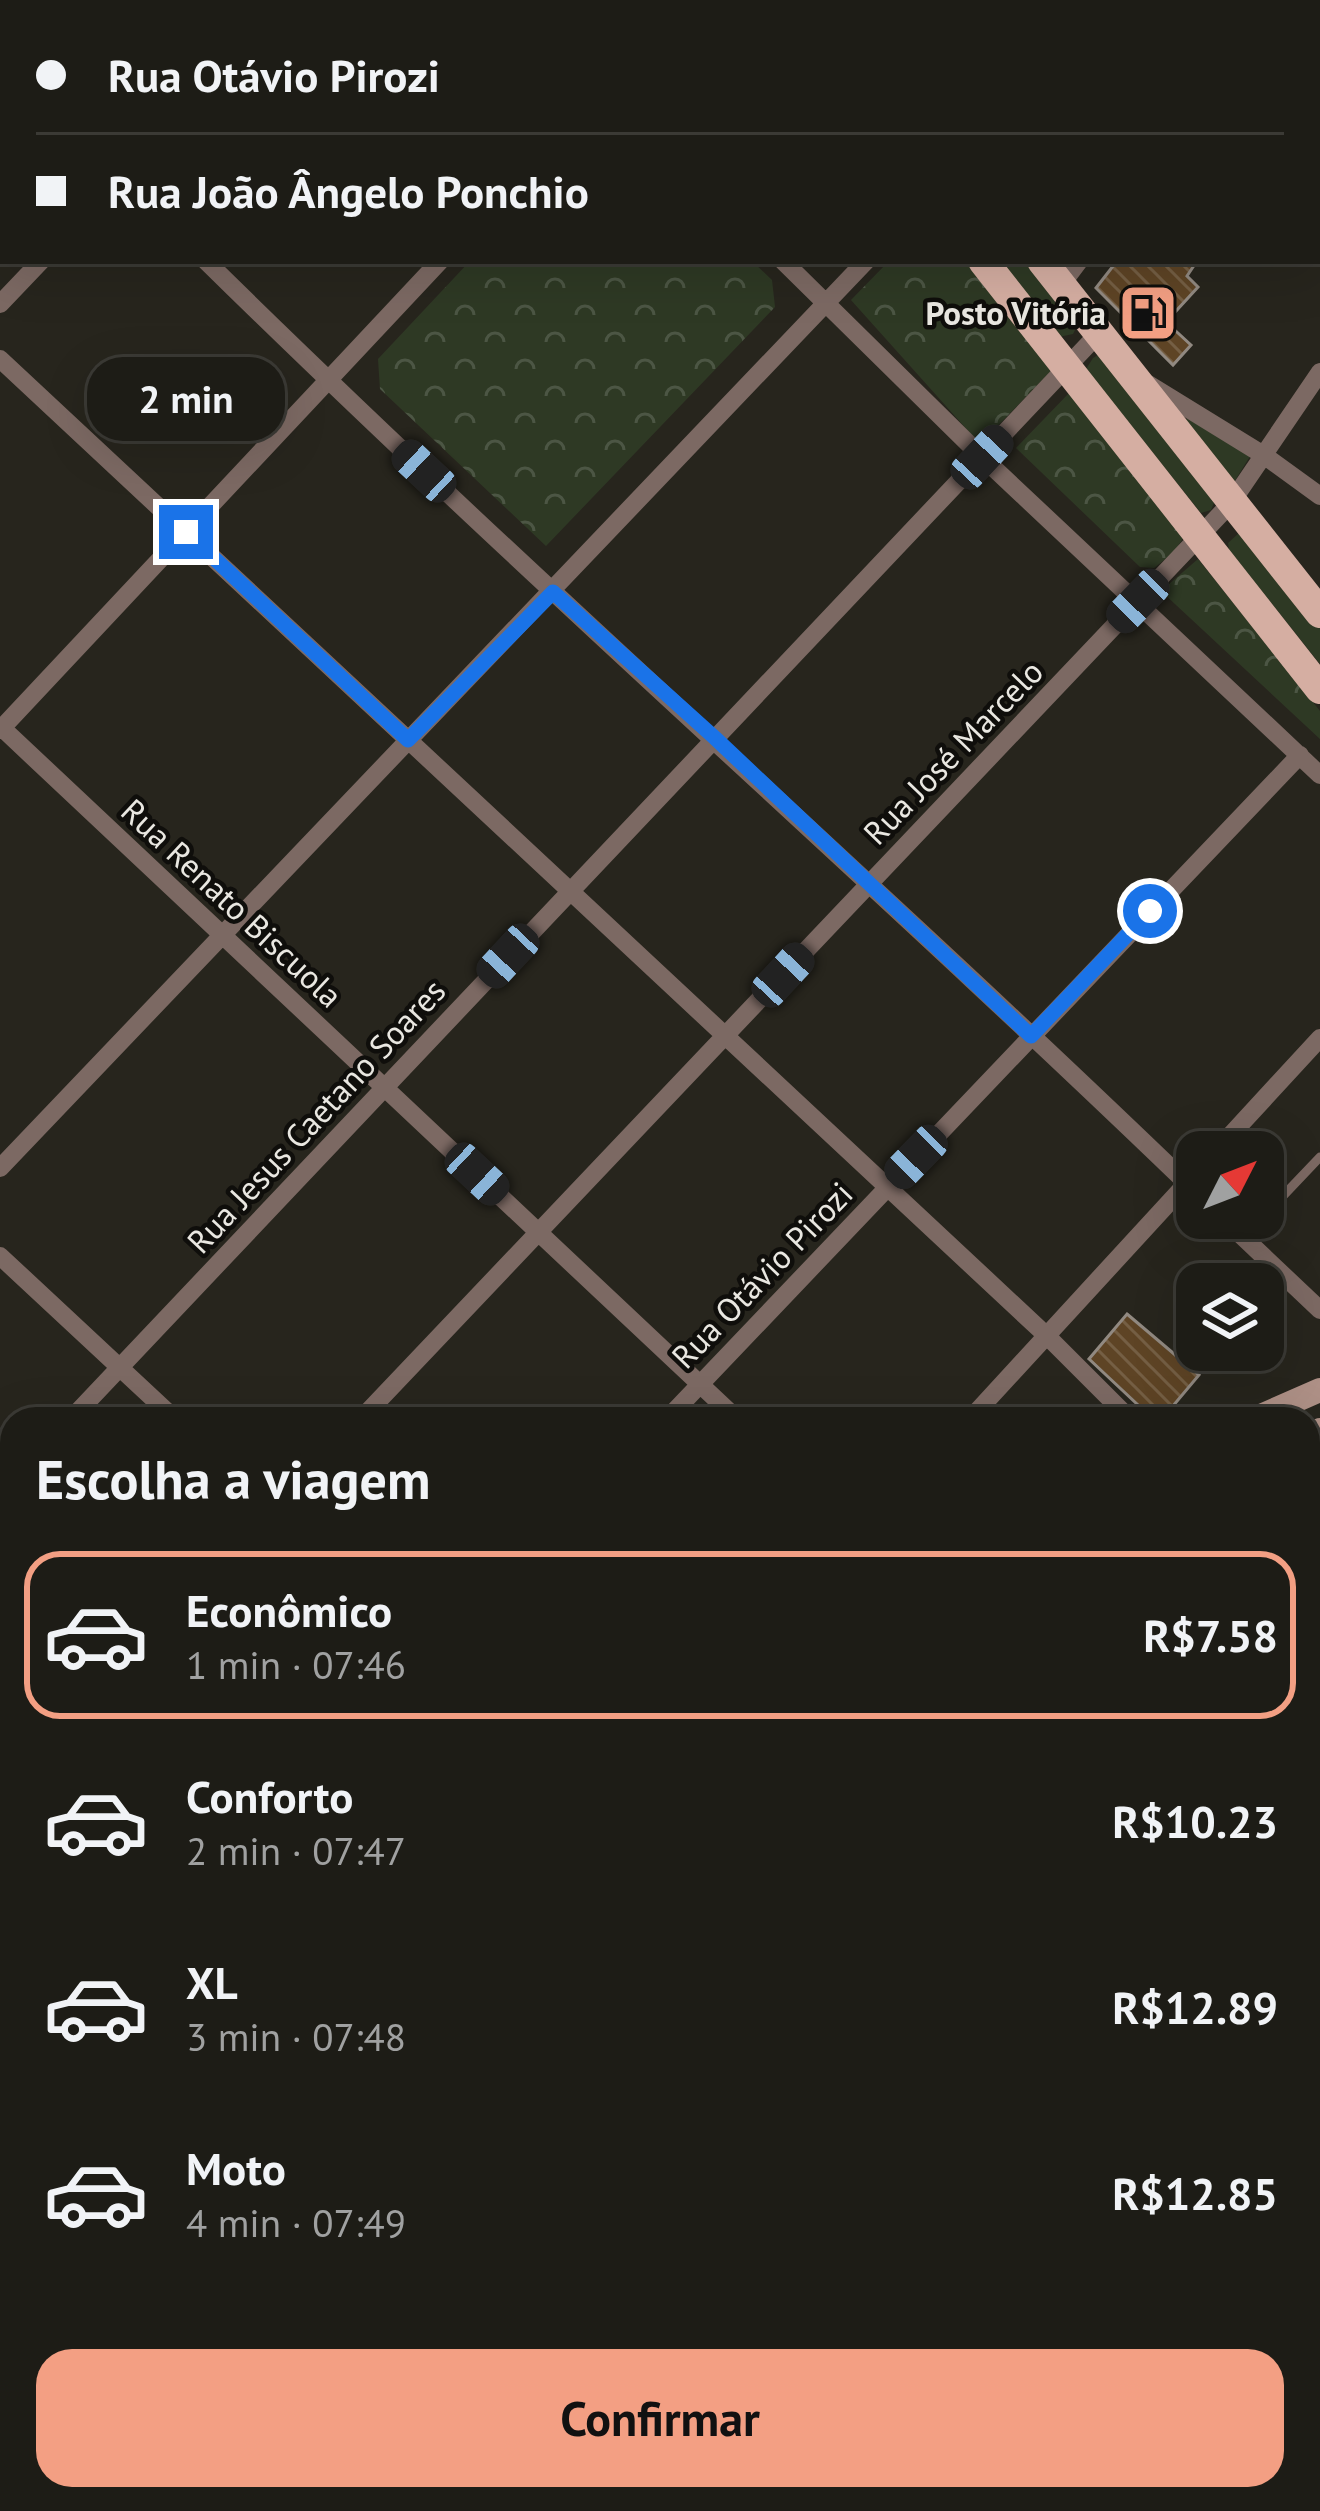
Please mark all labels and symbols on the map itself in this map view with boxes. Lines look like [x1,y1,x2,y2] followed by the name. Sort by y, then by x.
[1117,282,1179,344] fuel station icon: Posto Vitória
[926,291,1106,334] place label: Posto Vitória
[87,358,285,442] callout: 2 min
[944,418,1020,496] car
[385,433,463,509] car
[159,505,213,559] route end
[1100,563,1176,639] car
[853,650,1052,853] street label: Rua José Marcelo
[113,789,352,1016] street label: Rua Renato Biscuola
[1123,884,1177,938] route start
[470,917,546,995] car
[745,936,821,1014] car
[177,969,454,1262] street label: Rua Jesus Caetano Soares
[878,1119,954,1195] car
[1176,1131,1284,1239] north arrow
[438,1136,516,1212] car
[662,1172,861,1377] street label: Rua Otávio Pirozi

